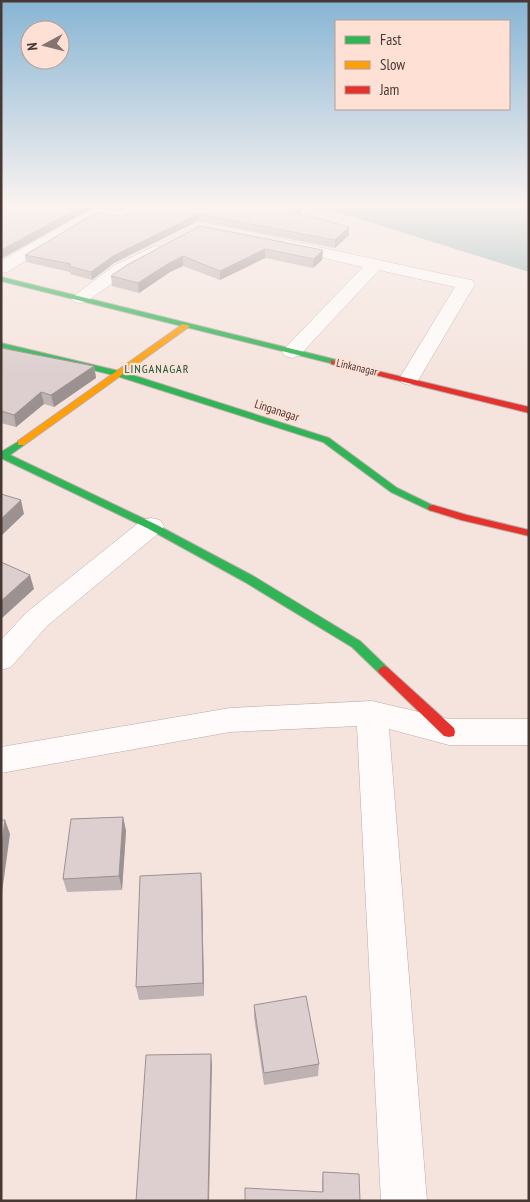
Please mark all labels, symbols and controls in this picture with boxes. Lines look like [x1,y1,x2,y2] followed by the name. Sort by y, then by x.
[20,20,70,70] north arrow
[335,20,510,110] legend
[380,30,401,49] text: Fast
[23,42,41,51] text: N
[380,55,405,74] text: Slow
[379,80,399,99] text: Jam
[335,355,379,379] street label: Linkanagar
[124,361,190,376] district label: LINGANAGAR
[253,396,302,424] street label: Linganagar

